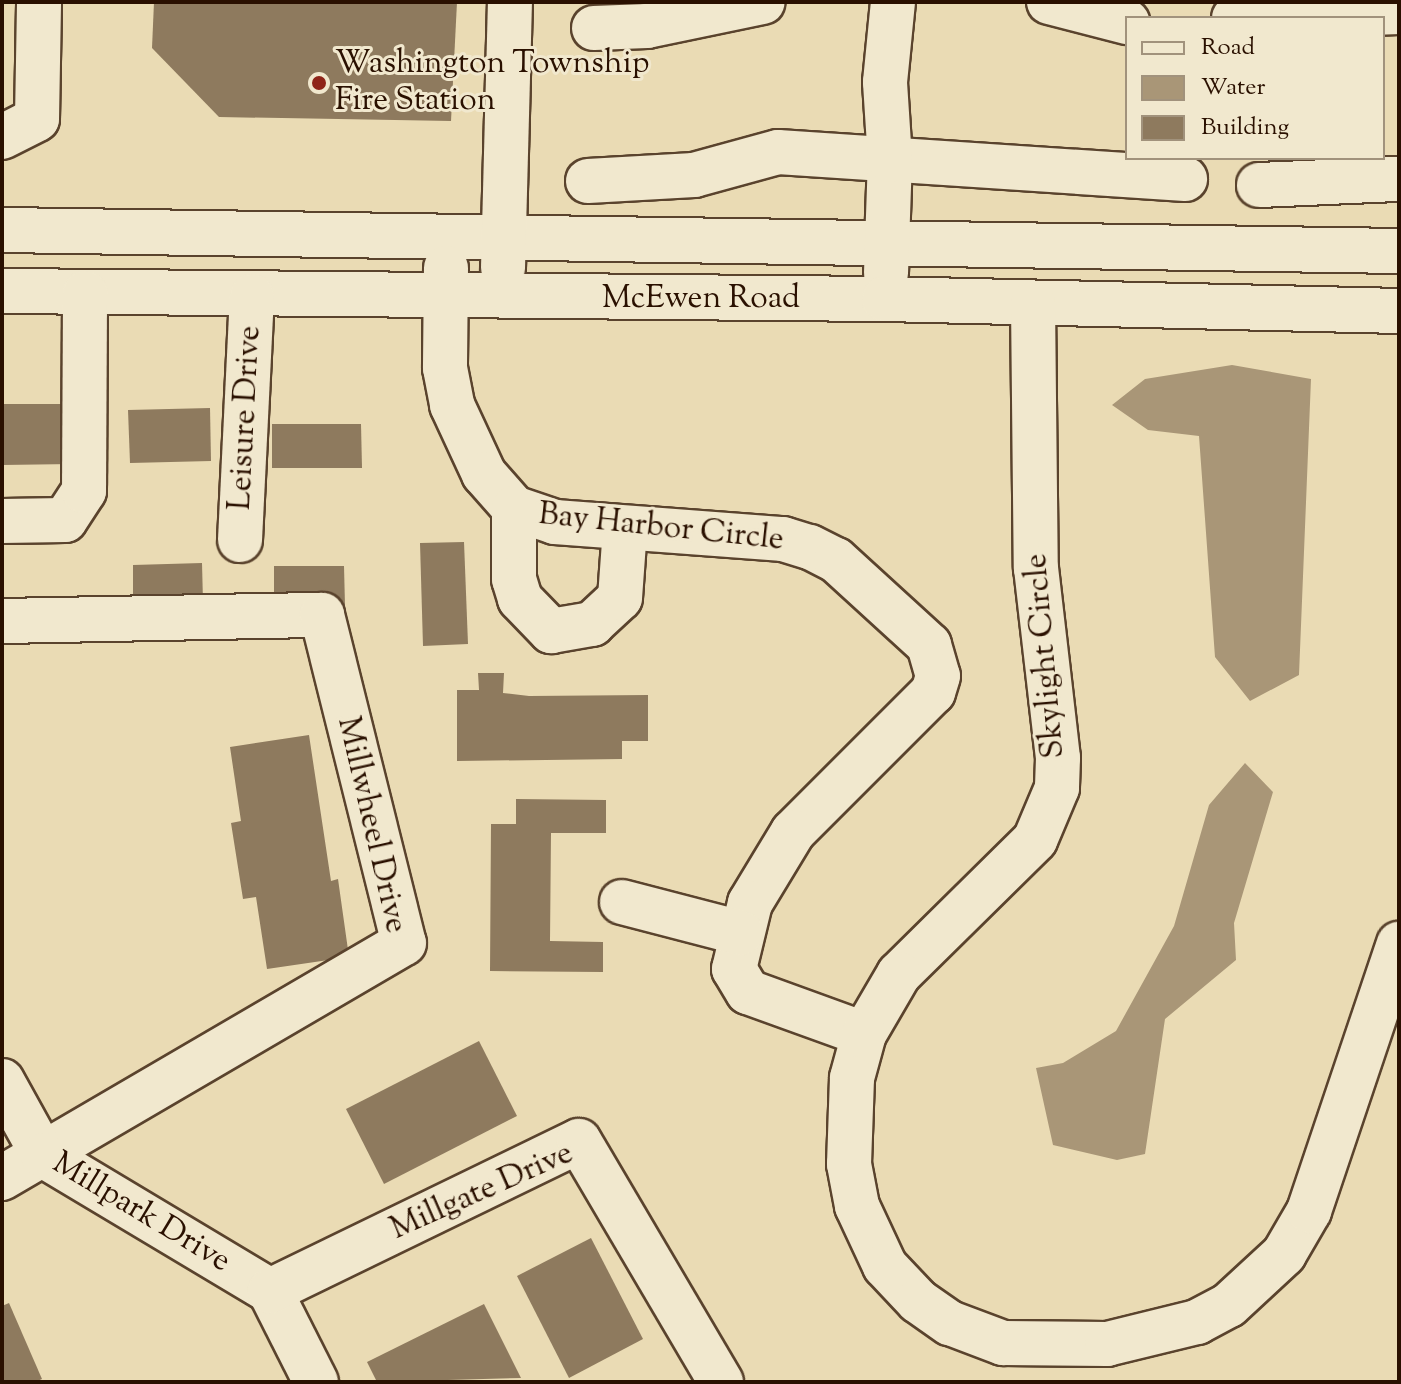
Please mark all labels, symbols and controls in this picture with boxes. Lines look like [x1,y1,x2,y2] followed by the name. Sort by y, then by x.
[1125,16,1385,160] legend
[1201,31,1255,65] text: Road
[335,46,649,121] place label: Washington Township Fire Station
[1201,71,1265,105] text: Water
[310,74,328,92] marker: Washington Township Fire Station
[1201,111,1289,145] text: Building
[602,280,800,318] street label: McEwen Road
[222,325,270,511] street label: Leisure Drive
[536,496,786,560] street label: Bay Harbor Circle
[1018,552,1074,760] street label: Skylight Circle
[327,713,415,937] street label: Millwheel Drive
[385,1135,579,1249] street label: Millgate Drive
[45,1145,237,1281] street label: Millpark Drive

